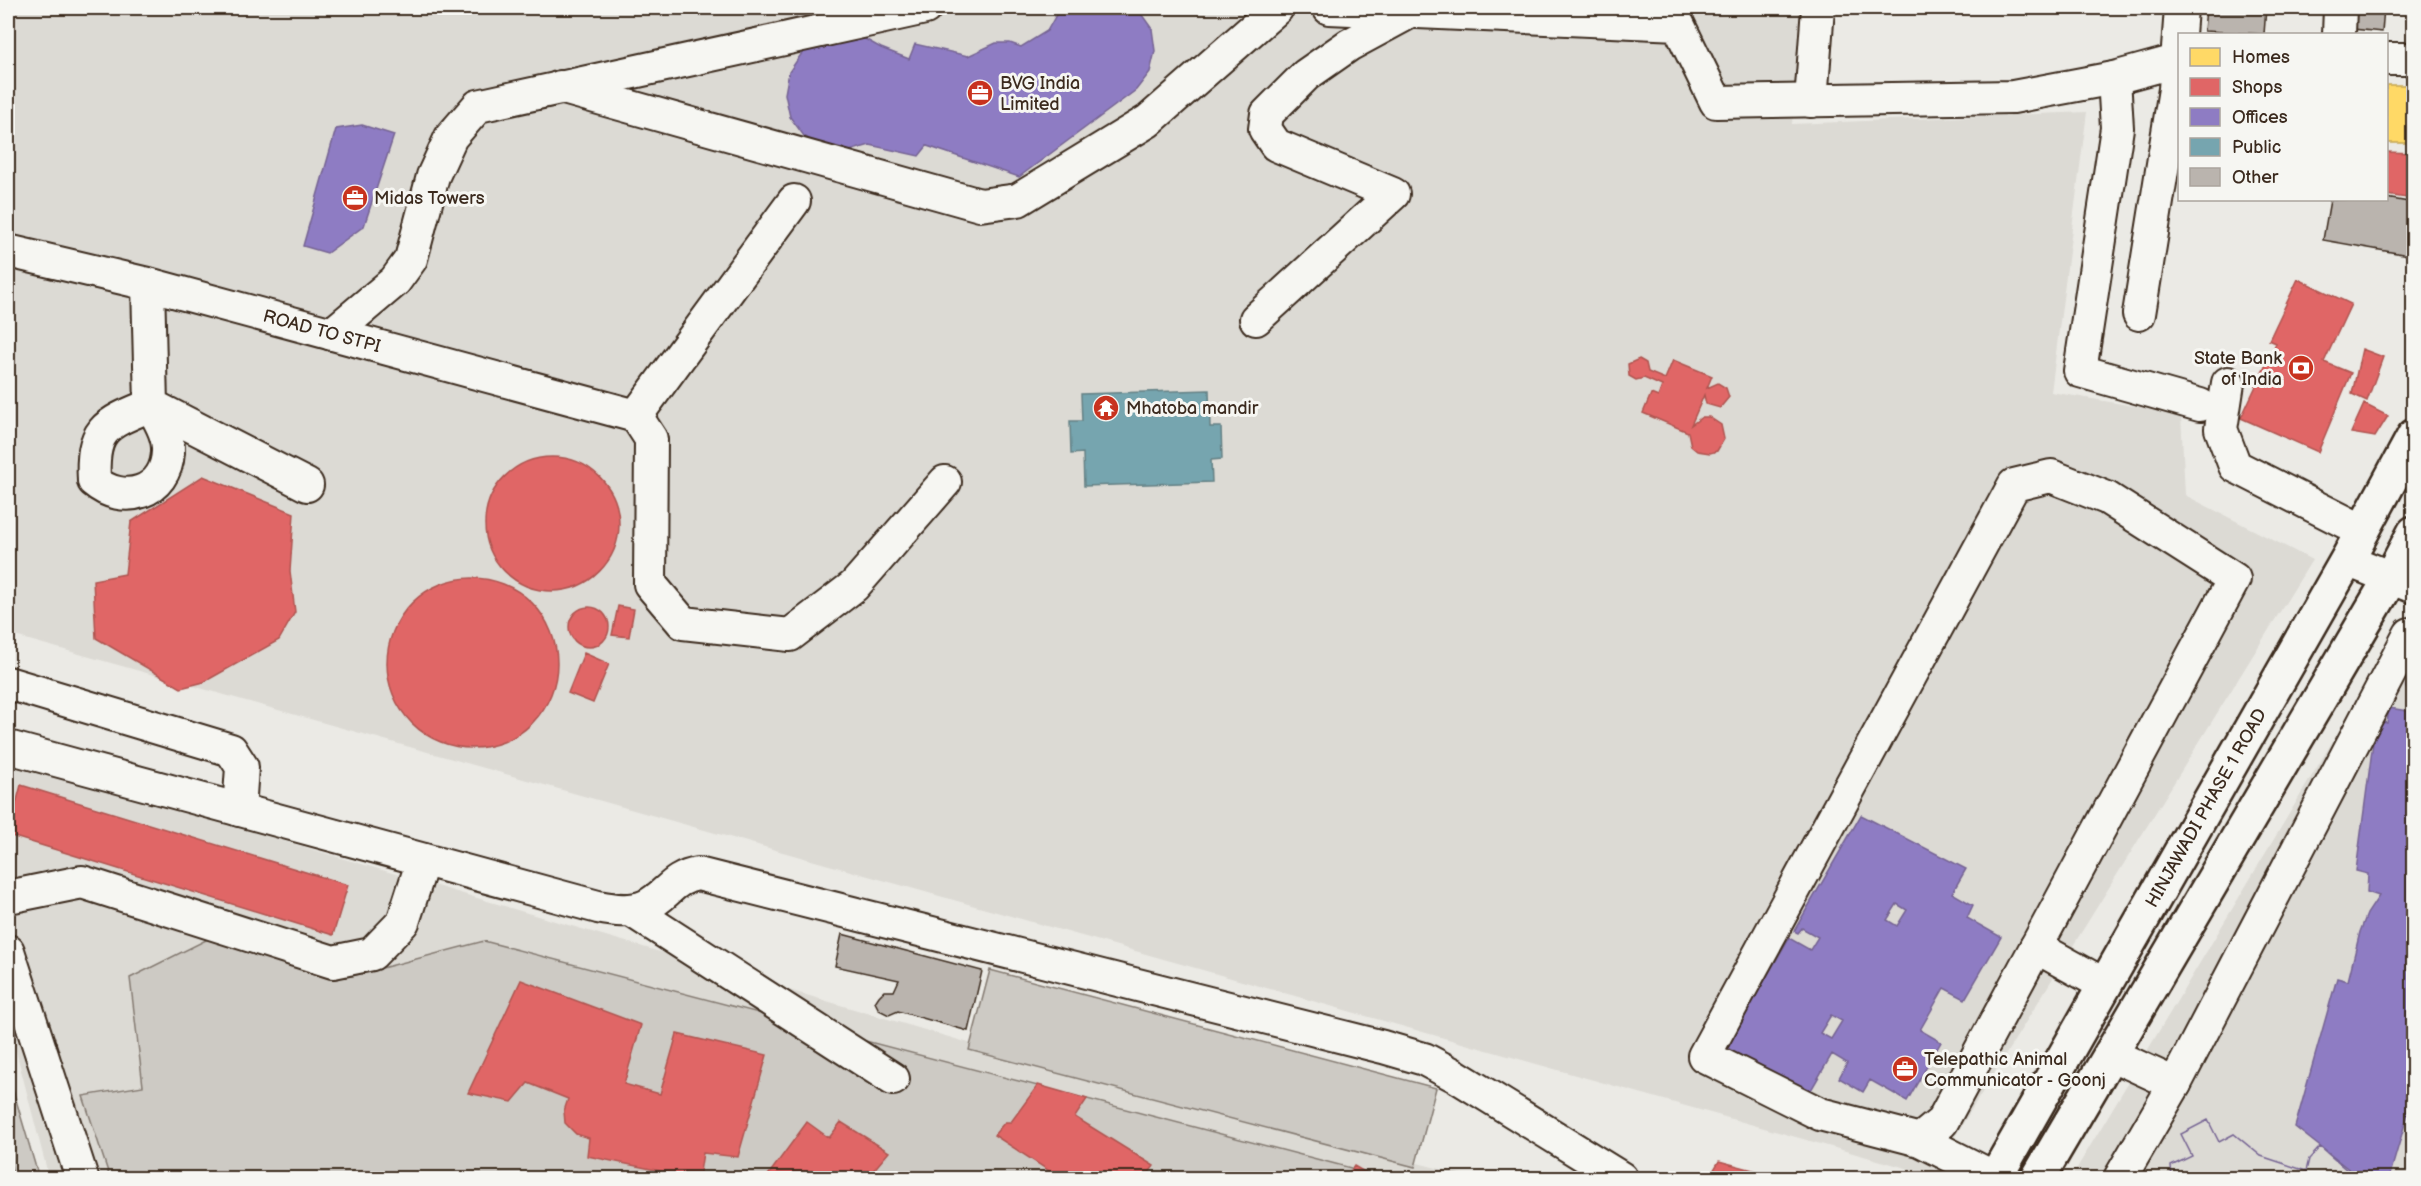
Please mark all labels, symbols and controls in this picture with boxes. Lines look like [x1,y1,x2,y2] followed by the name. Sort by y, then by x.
[2178,33,2388,201] legend
[2232,47,2290,68] text: Homes
[1000,73,1080,115] place label: BVG India Limited
[2232,77,2283,98] text: Shops
[965,78,995,108] office icon: BVG India Limited
[2232,107,2288,128] text: Offices
[2232,137,2281,158] text: Public
[2232,167,2279,188] text: Other
[340,183,370,213] office icon: Midas Towers
[374,188,485,209] place label: Midas Towers
[261,306,383,357] street label: ROAD TO STPI
[2194,348,2282,390] place label: State Bank of India
[2286,353,2316,383] bank icon: State Bank of India
[1091,393,1121,423] temple icon: Mhatoba mandir
[1126,398,1259,419] place label: Mhatoba mandir
[2141,705,2271,911] street label: HINJAWADI PHASE 1 ROAD
[1924,1049,2106,1091] place label: Telepathic Animal Communicator - Goonj
[1890,1054,1920,1084] office icon: Telepathic Animal Communicator - Goonj

